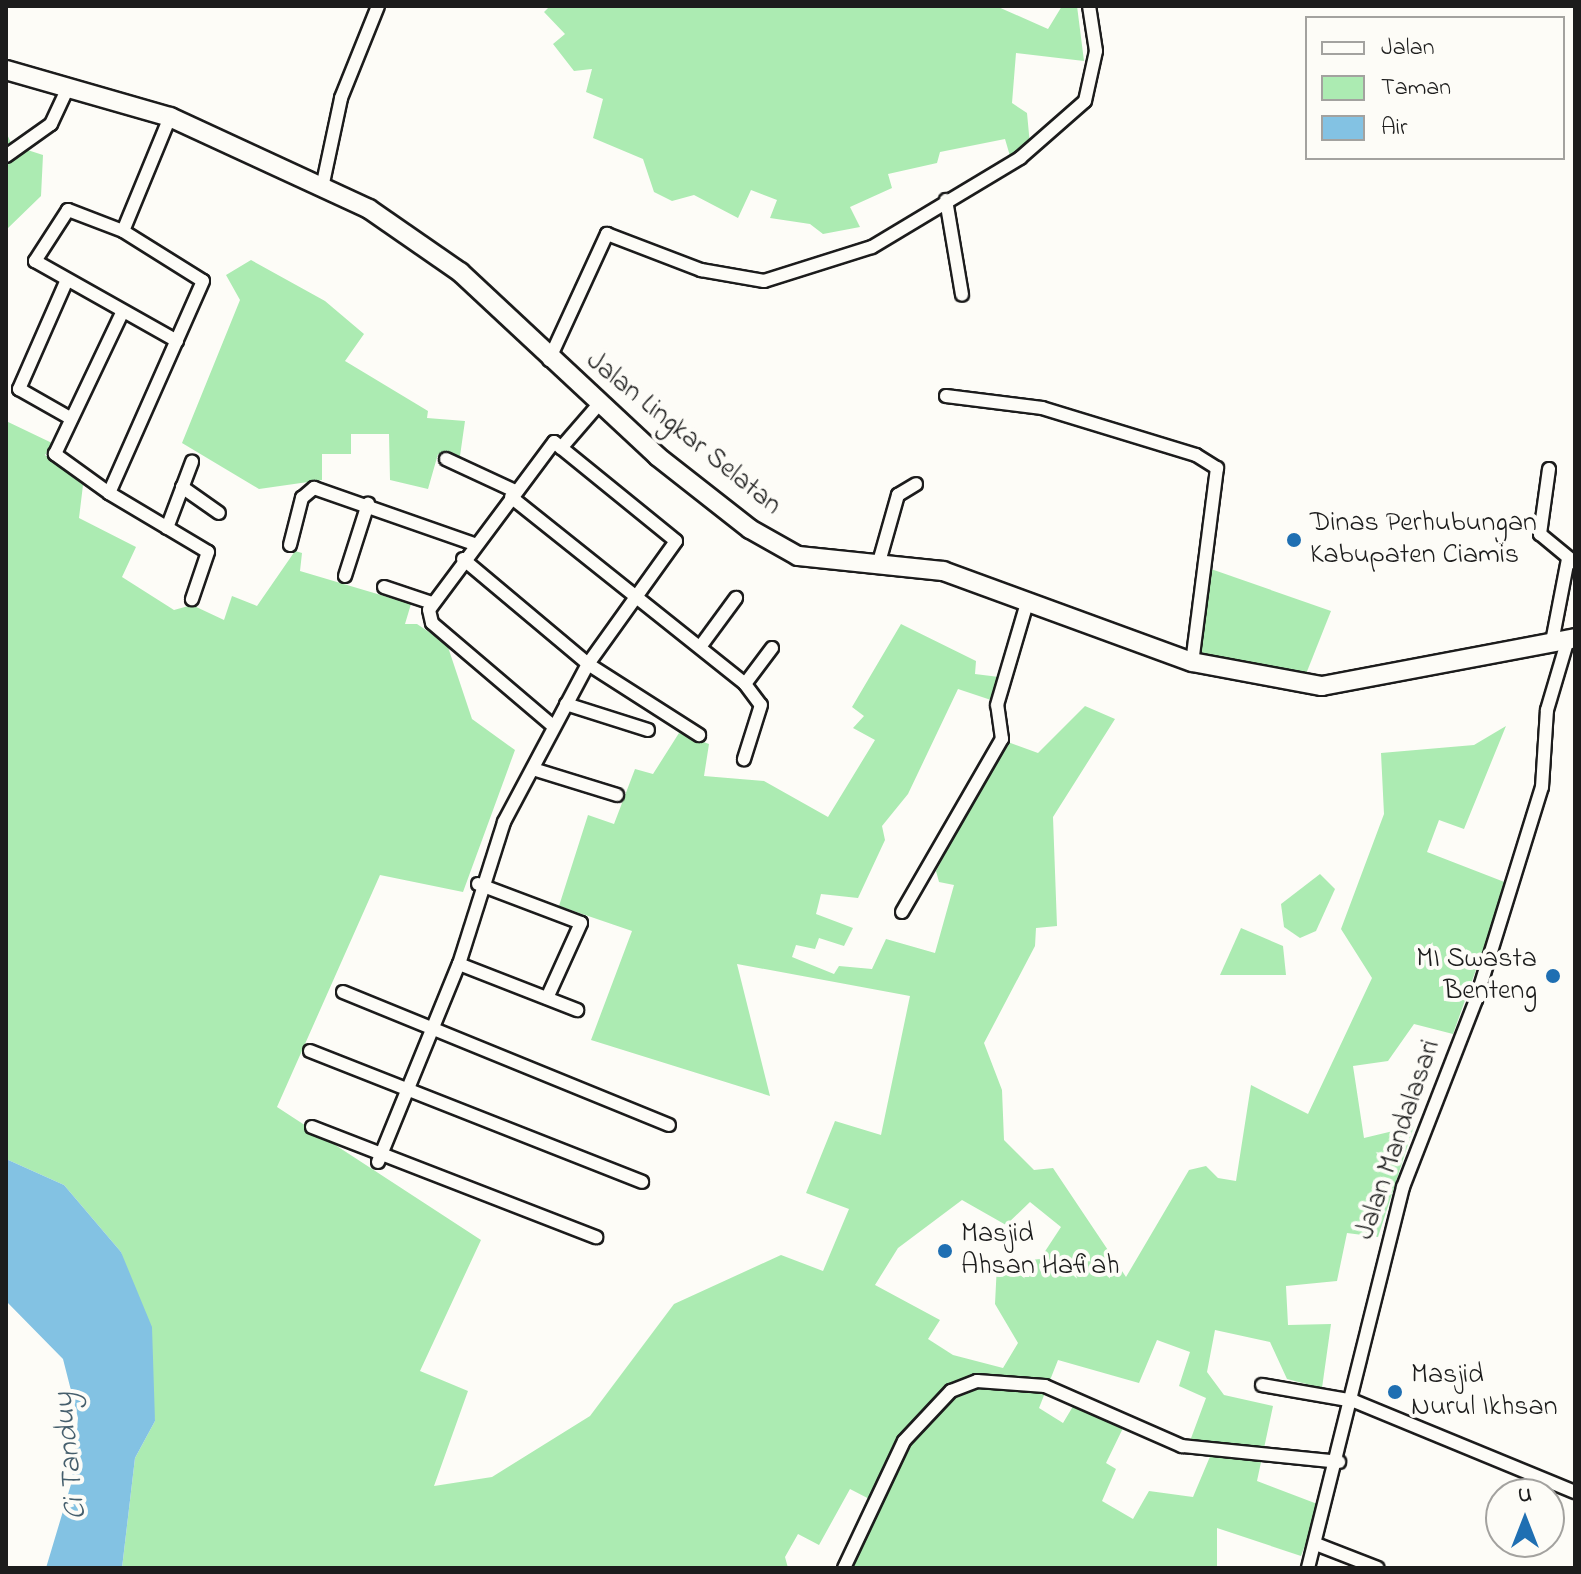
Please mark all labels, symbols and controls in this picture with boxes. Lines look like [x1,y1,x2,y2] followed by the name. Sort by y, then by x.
[1305,16,1565,160] legend
[1381,31,1435,66] text: Jalan
[1381,71,1451,106] text: Taman
[1381,111,1408,146] text: Air
[578,345,788,523] street label: Jalan Lingkar Selatan
[1310,507,1537,573] place label: Dinas Perhubungan Kabupaten Ciamis
[1285,531,1303,549] marker: Dinas Perhubungan Kabupaten Ciamis
[1416,943,1537,1009] place label: MI Swasta Benteng
[1544,967,1562,985] marker: MI Swasta Benteng
[1349,1036,1449,1244] street label: Jalan Mandalasari
[961,1218,1120,1284] place label: Masjid Ahsan Hafiah
[936,1242,954,1260] marker: Masjid Ahsan Hafiah
[1411,1359,1557,1425] place label: Masjid Nurul Ikhsan
[1386,1383,1404,1401] marker: Masjid Nurul Ikhsan
[46,1390,96,1522] water label: Ci Tanduy
[1485,1478,1565,1558] north arrow
[1518,1480,1532,1512] text: U

